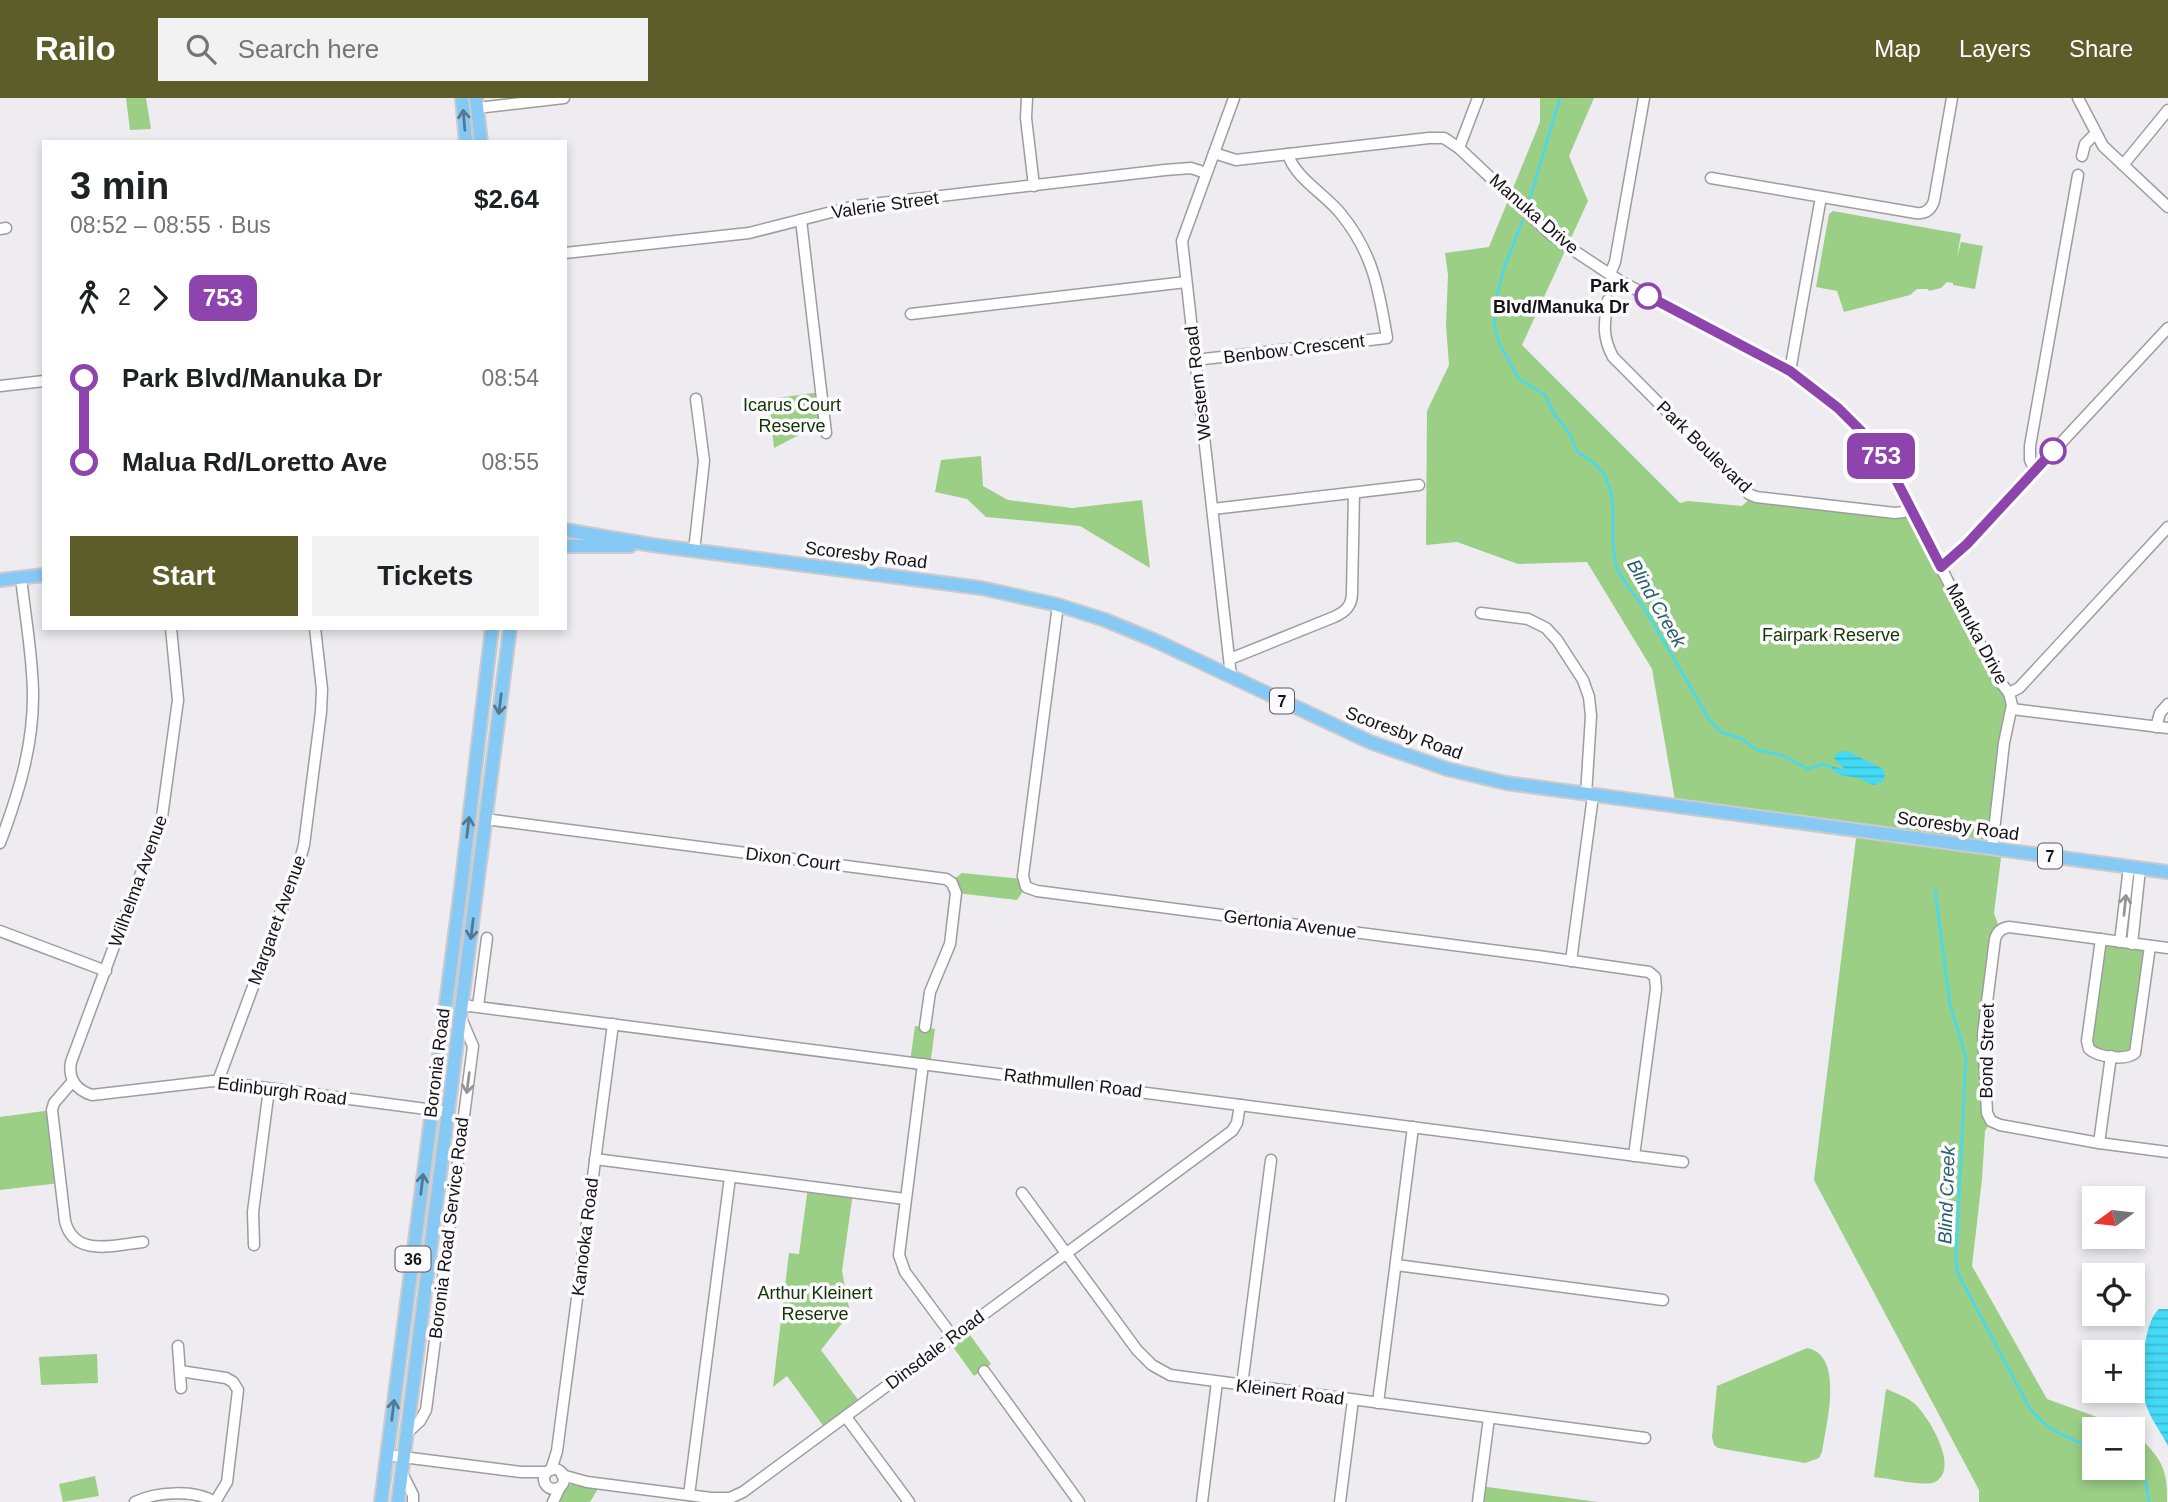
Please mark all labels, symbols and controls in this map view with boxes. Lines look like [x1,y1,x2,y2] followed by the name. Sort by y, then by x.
[158,18,648,81] search box
[35,30,116,67] text: Railo
[182,30,220,68] icon: search
[238,34,379,64] text: Search here
[1874,35,1921,62] text: Map
[1959,35,2031,62] text: Layers
[2069,35,2133,62] text: Share
[457,109,470,132] one-way arrow
[70,165,169,207] text: 3 min
[1486,170,1582,258] street label: Manuka Drive
[474,184,539,214] text: $2.64
[830,188,940,222] street label: Valerie Street
[70,212,271,238] text: 08:52 – 08:55 · Bus
[1493,276,1630,317] place label: Park Blvd/Manuka Dr
[70,279,108,317] icon: walk
[141,279,179,317] icon: forward
[1635,283,1661,309] marker: Park Blvd/Manuka Dr
[118,284,131,310] text: 2
[203,284,243,311] text: 753
[1181,325,1215,441] street label: Western Road
[1222,330,1366,368] street label: Benbow Crescent
[122,363,382,393] text: Park Blvd/Manuka Dr
[481,365,539,391] text: 08:54
[743,395,841,436] park label: Icarus Court Reserve
[1653,397,1755,497] street label: Park Boulevard
[1841,433,1921,479] line badge: 753
[2040,438,2066,464] unlabelled marker
[1861,442,1901,469] text: 753
[122,447,387,477] text: Malua Rd/Loretto Ave
[481,449,539,475] text: 08:55
[70,536,298,616] button: Start
[312,536,539,616] button: Tickets
[804,538,928,572] street label: Scoresby Road
[1623,555,1691,652] water label: Blind Creek
[1942,580,2012,688] street label: Manuka Drive
[1762,625,1900,645] park label: Fairpark Reserve
[1270,688,1294,714] road number: 7
[493,692,506,715] one-way arrow
[1343,703,1465,763] street label: Scoresby Road
[1896,808,2020,844] street label: Scoresby Road
[105,812,171,950] street label: Wilhelma Avenue
[461,816,474,838] one-way arrow
[745,843,841,875] street label: Dixon Court
[2038,844,2062,869] road number: 7
[244,852,310,988] street label: Margaret Avenue
[2118,894,2131,917] one-way arrow
[1222,906,1358,942] street label: Gertonia Avenue
[466,918,479,940] one-way arrow
[1976,1003,1998,1099] street label: Bond Street
[420,1007,454,1119] street label: Boronia Road
[1003,1065,1143,1101] street label: Rathmullen Road
[461,1071,474,1094] one-way arrow
[216,1073,348,1109] street label: Edinburgh Road
[425,1116,473,1340] street label: Boronia Road Service Road
[1934,1144,1959,1244] water label: Blind Creek
[416,1174,429,1196] one-way arrow
[568,1177,602,1297] street label: Kanooka Road
[2082,1186,2146,1250] north arrow
[2082,1186,2145,1480] map controls
[396,1246,430,1272] road number: 36
[2082,1263,2145,1326] button: locate
[757,1283,873,1324] park label: Arthur Kleinert Reserve
[882,1306,988,1394] street label: Dinsdale Road
[2082,1340,2145,1403] button: +
[1235,1375,1345,1409] street label: Kleinert Road
[387,1399,400,1422] one-way arrow
[2082,1417,2145,1480] button: −

